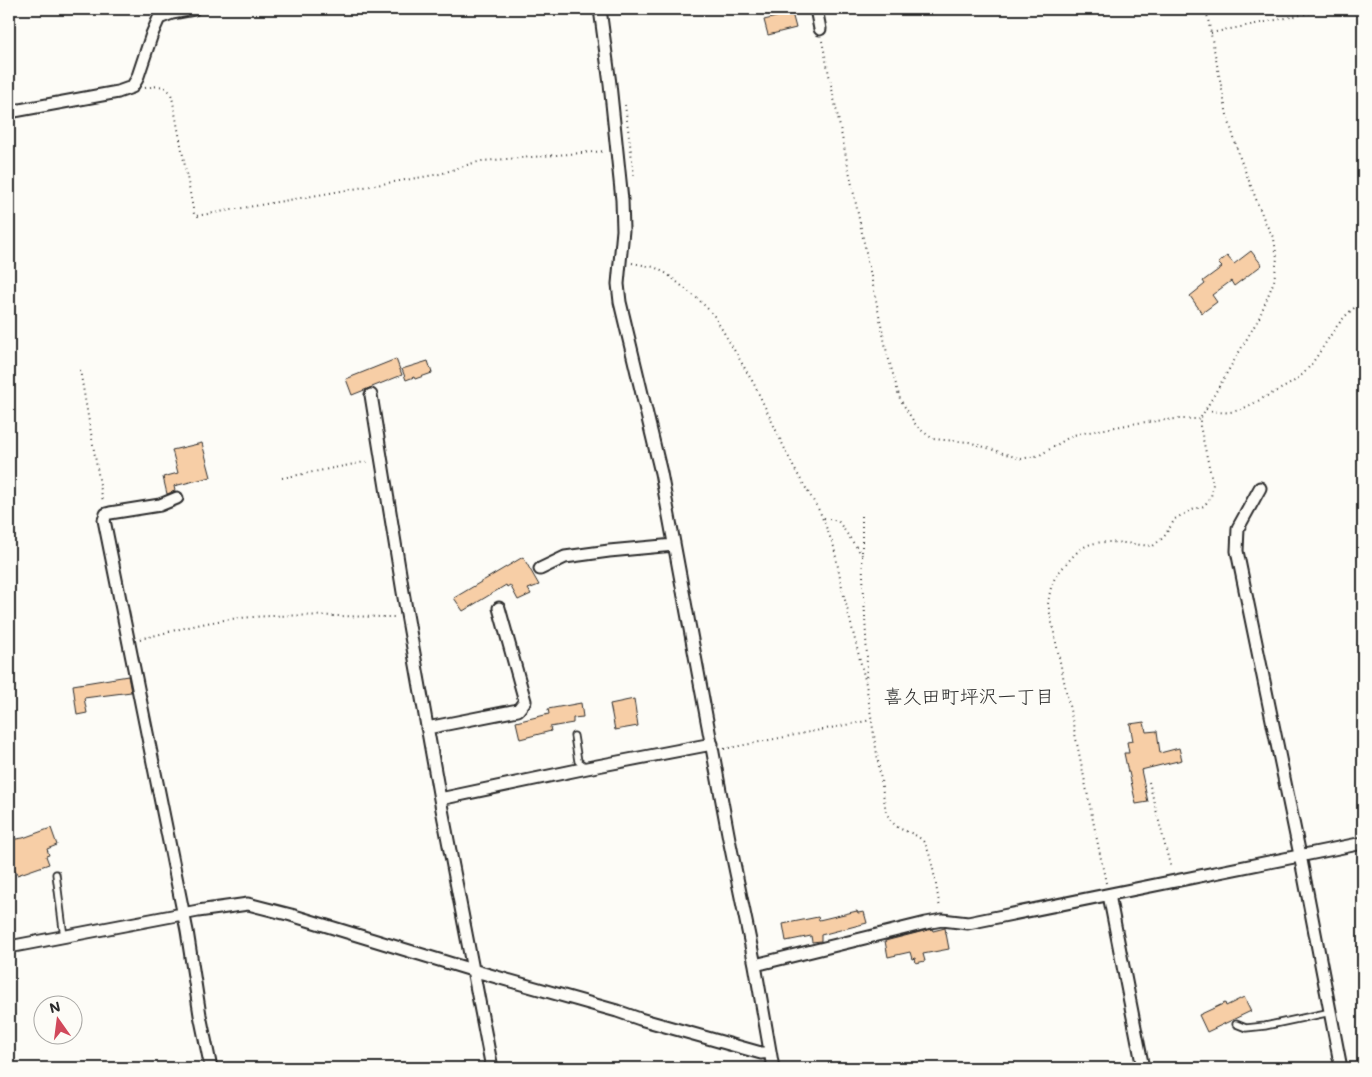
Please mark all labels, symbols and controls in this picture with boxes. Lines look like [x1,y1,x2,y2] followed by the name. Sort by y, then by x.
[883,683,1055,708] district label: 喜久田町坪沢一丁目
[32,994,82,1044] north arrow
[47,996,62,1017] text: N

